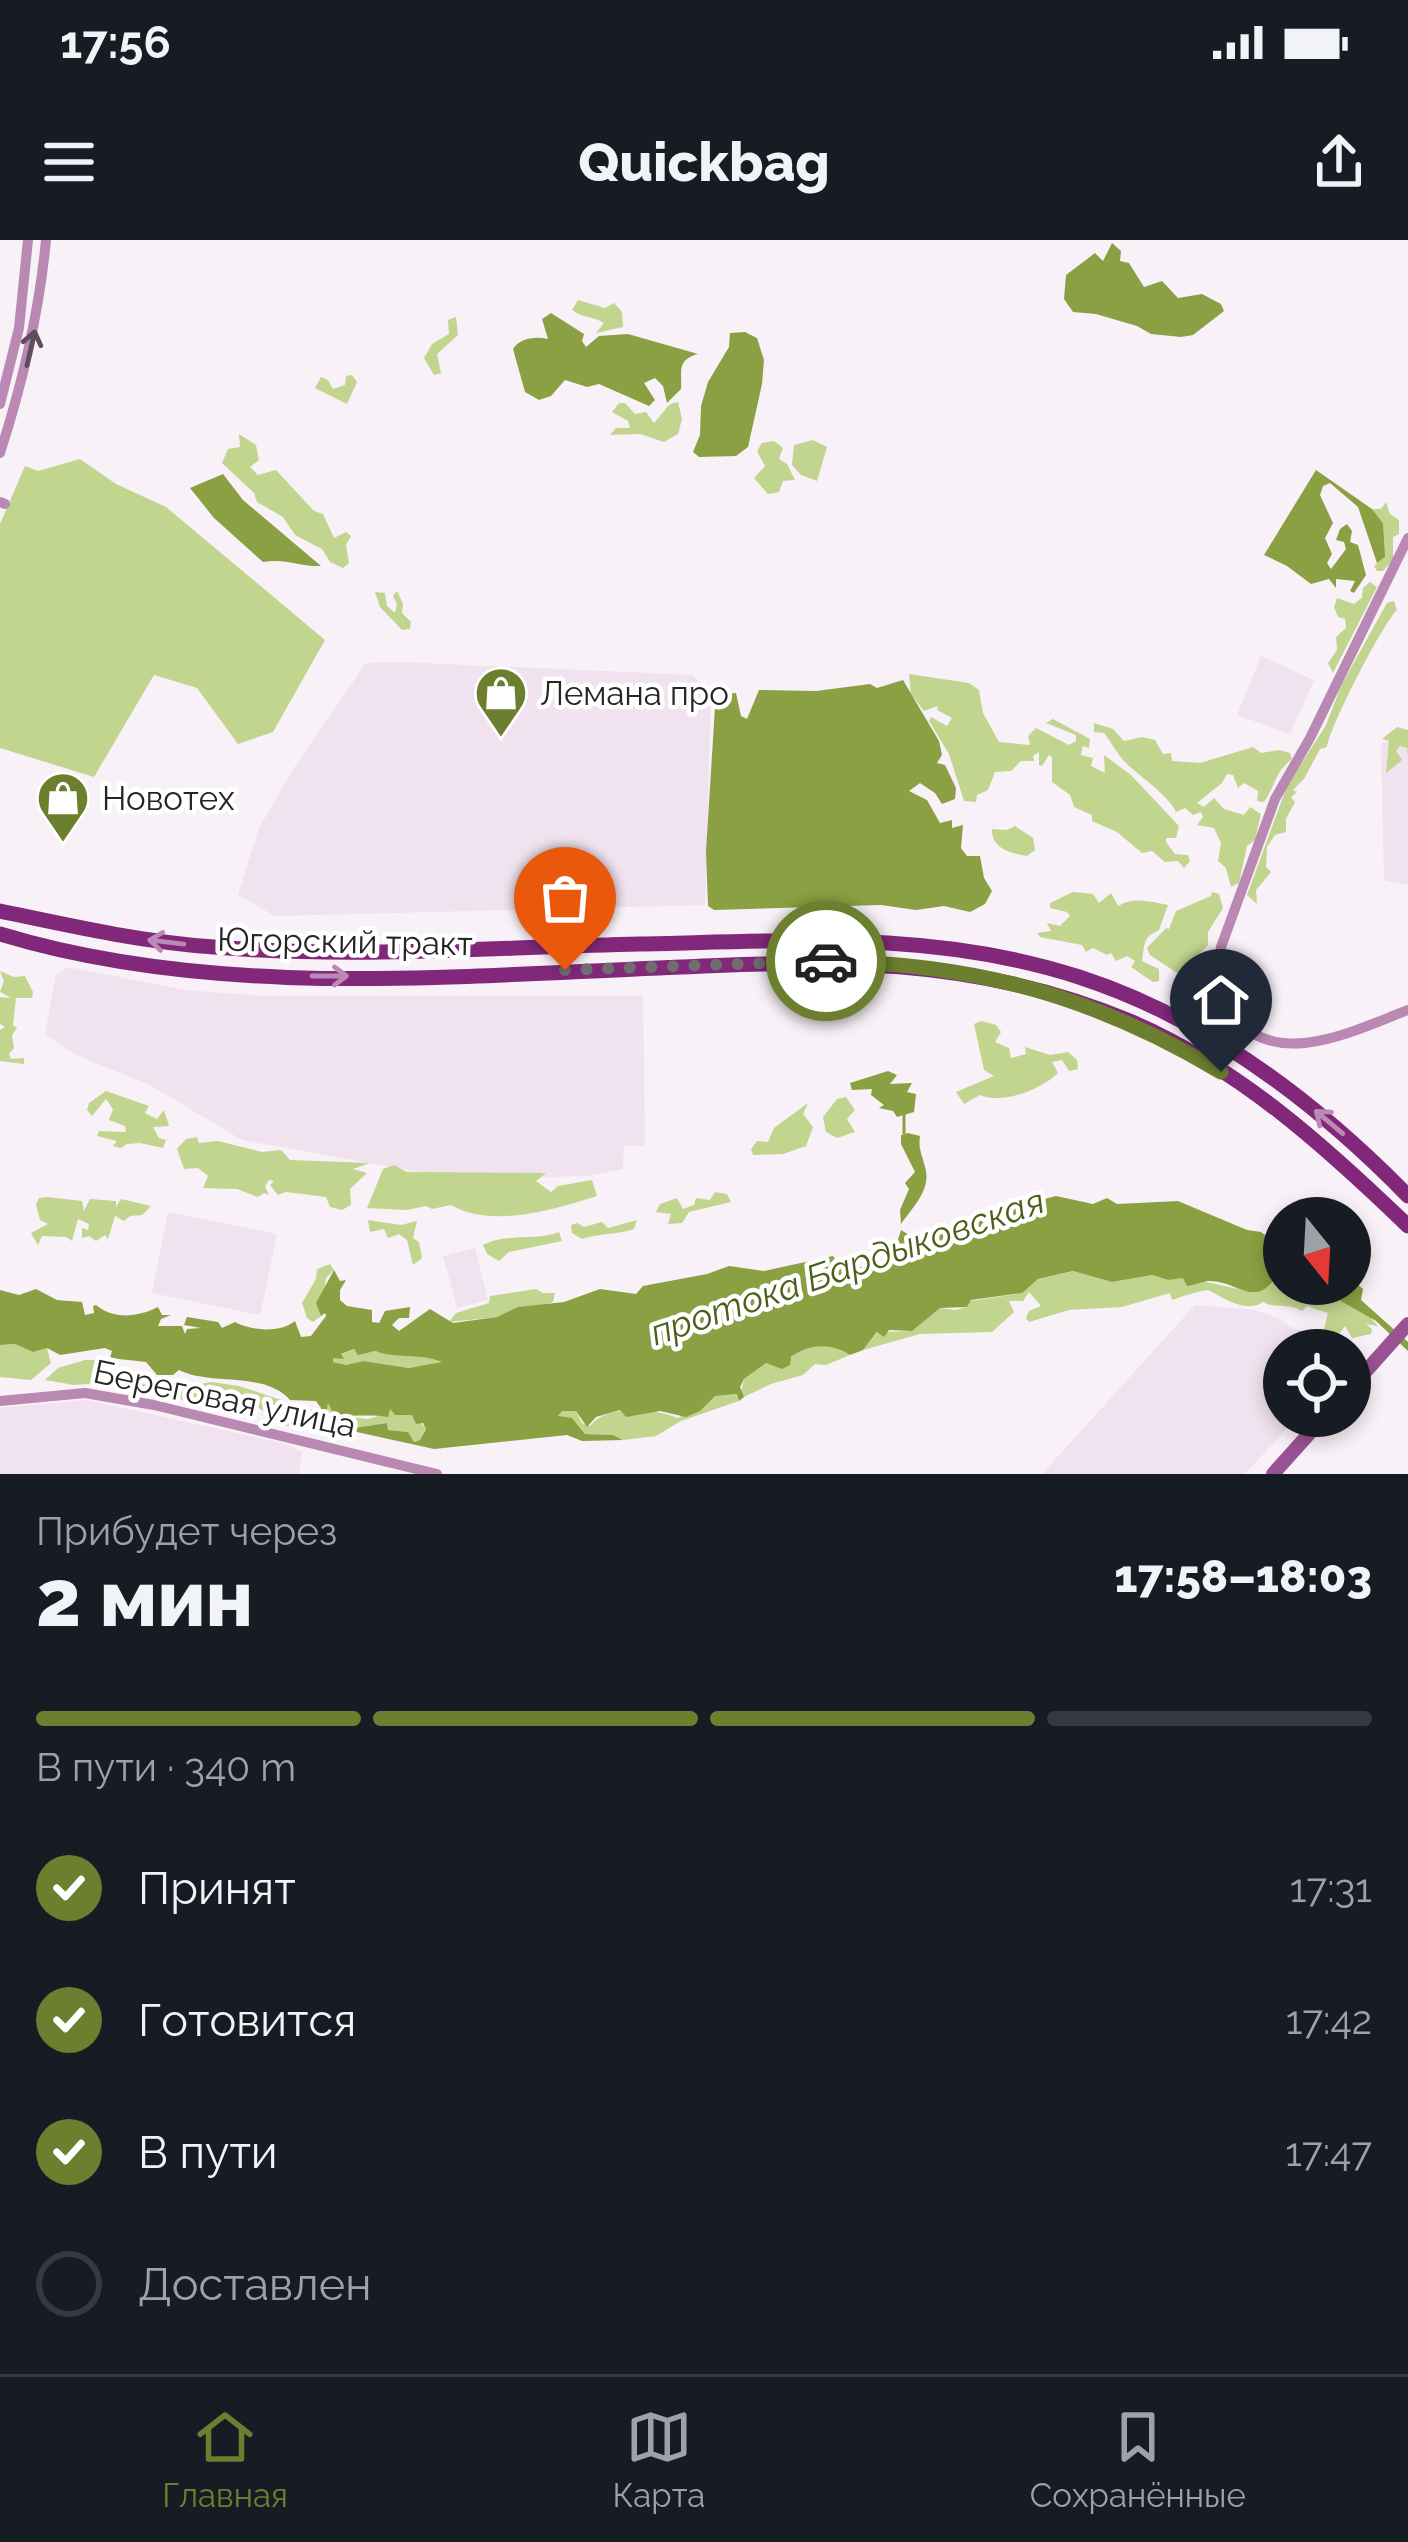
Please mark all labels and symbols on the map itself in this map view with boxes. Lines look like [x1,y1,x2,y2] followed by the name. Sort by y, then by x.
[20,330,43,368] one-way arrow
[473,665,529,739] shop icon: Лемана про
[540,674,729,713] place label: Лемана про
[35,770,91,844] shop icon: Новотех
[102,779,235,818] place label: Новотех
[514,847,616,970] pin
[766,901,886,1021] courier
[217,920,473,963] street label: Югорский тракт
[147,930,186,953] one-way arrow
[1170,949,1272,1072] pin
[310,965,349,987] one-way arrow
[1314,1108,1345,1136] one-way arrow
[644,1179,1050,1353] water label: протока Бардыковская
[1263,1197,1371,1305] north arrow
[90,1352,360,1445] street label: Береговая улица

